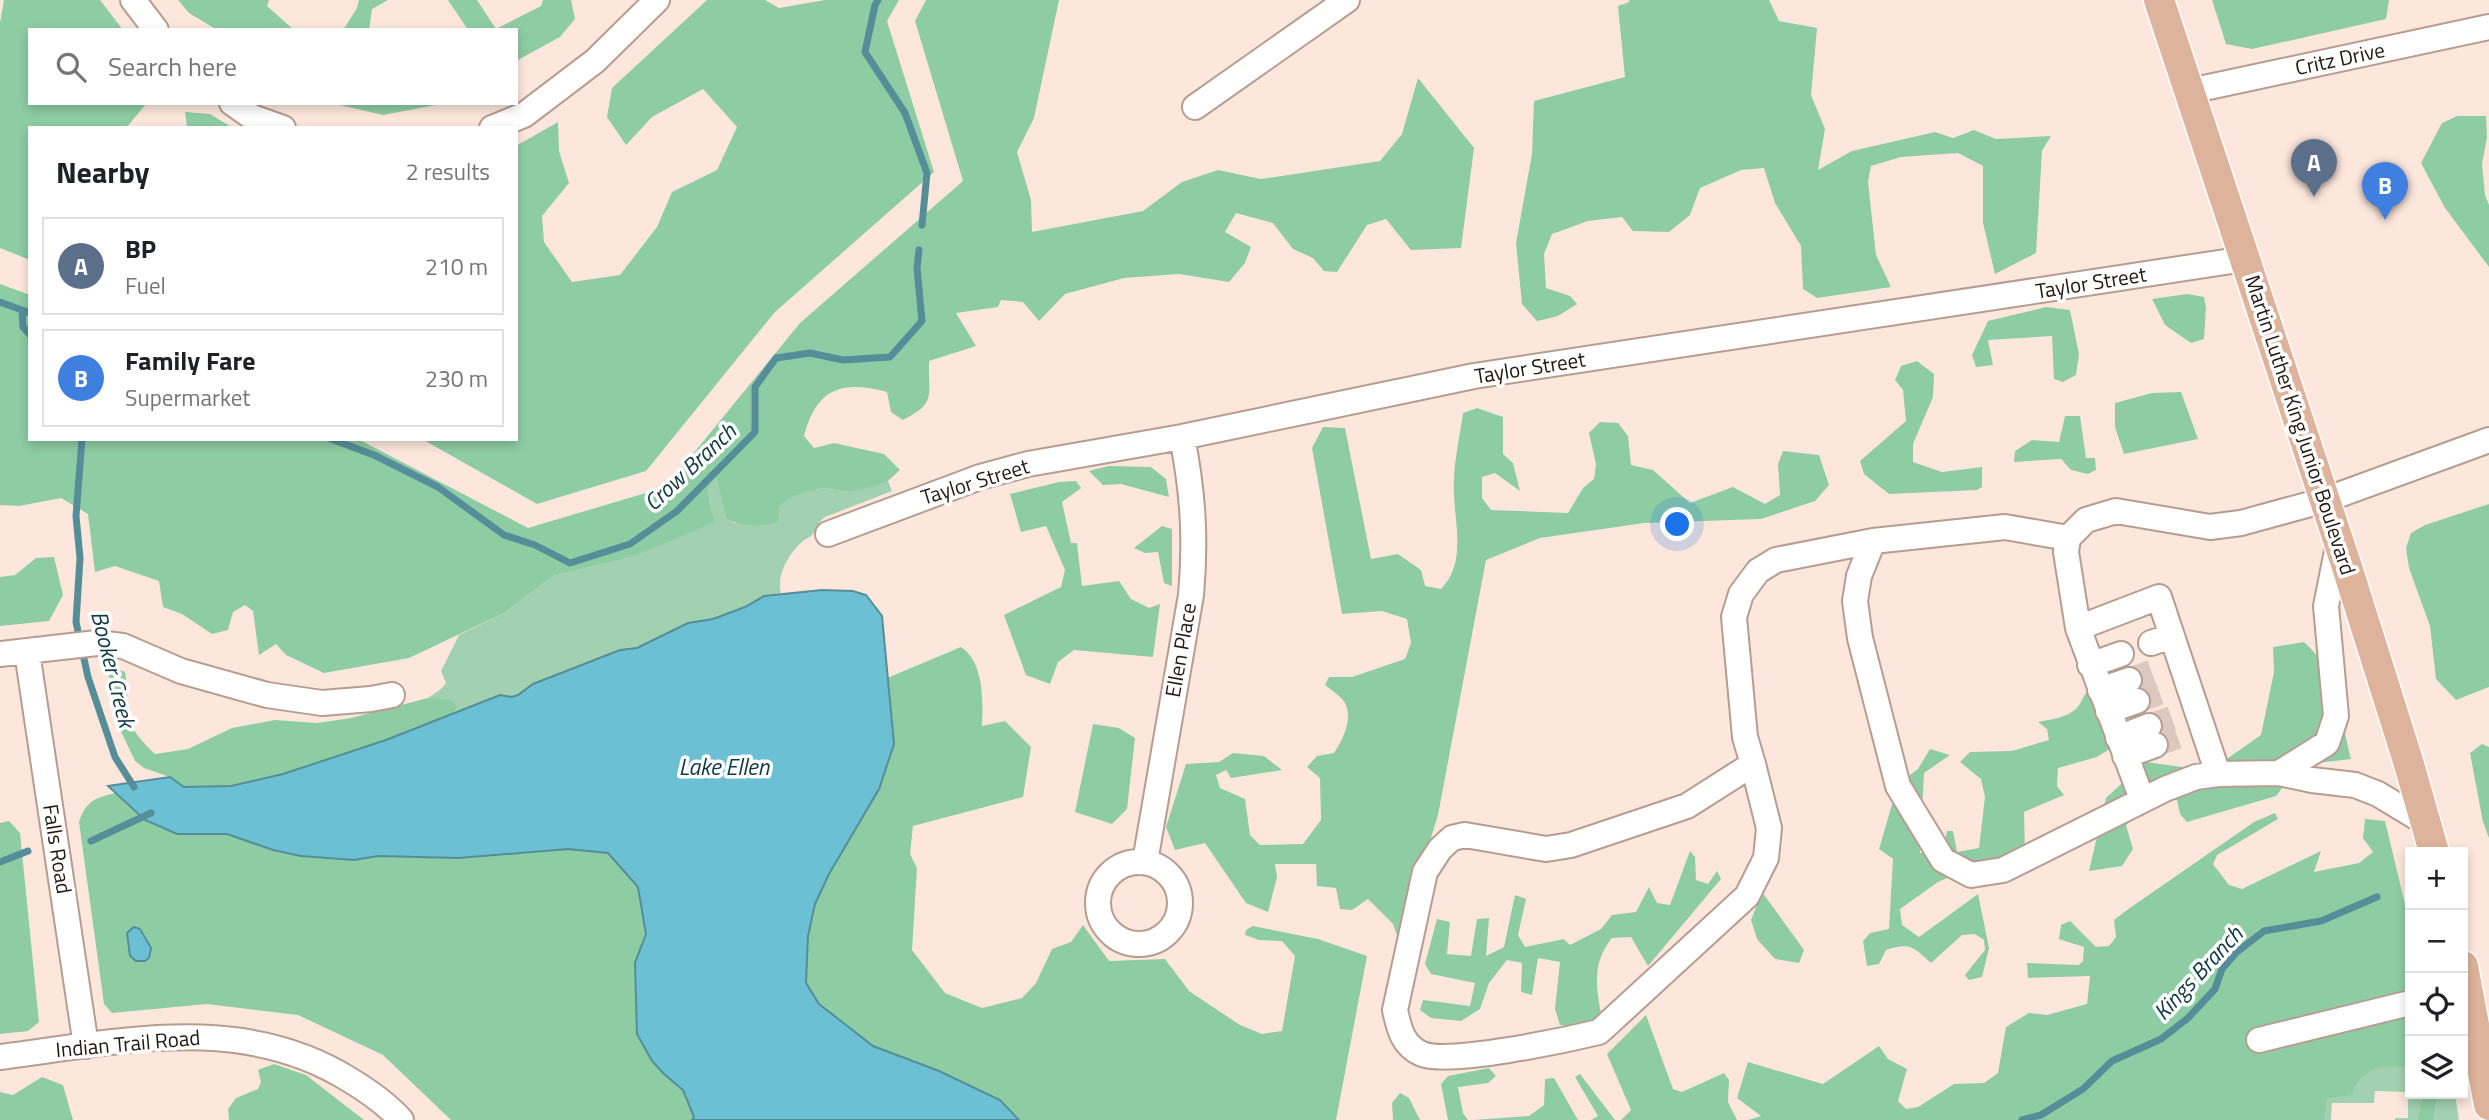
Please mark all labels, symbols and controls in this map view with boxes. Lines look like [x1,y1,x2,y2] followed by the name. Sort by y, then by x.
[28,28,518,105] search box
[2292,33,2387,83] street label: Critz Drive
[108,47,237,86] text: Search here
[52,48,90,86] icon: search
[2291,139,2337,197] pin: A
[56,149,149,195] text: Nearby
[406,154,490,189] text: 2 results
[2362,162,2408,220] pin: B
[125,229,156,268] text: BP
[74,249,88,284] text: A
[425,249,488,284] text: 210 m
[2033,257,2149,307] street label: Taylor Street
[125,268,166,303] text: Fuel
[2237,270,2365,579] street label: Martin Luther King Junior Boulevard
[125,341,256,380] text: Family Fare
[1472,342,1588,392] street label: Taylor Street
[74,361,88,396] text: B
[425,361,488,396] text: 230 m
[125,380,250,415] text: Supermarket
[635,414,744,519] water label: Crow Branch
[917,449,1033,513] street label: Taylor Street
[1660,507,1694,541] your location
[1156,600,1204,700] street label: Ellen Place
[82,607,146,733] water label: Booker Creek
[679,749,770,784] water label: Lake Ellen
[35,802,81,896] street label: Falls Road
[2405,847,2468,1099] map controls
[2405,847,2468,910] button: +
[2405,910,2468,973] button: −
[2145,917,2251,1028] water label: Kings Branch
[2405,973,2468,1036] button: locate
[54,1021,202,1065] street label: Indian Trail Road
[2405,1036,2468,1099] button: layers

